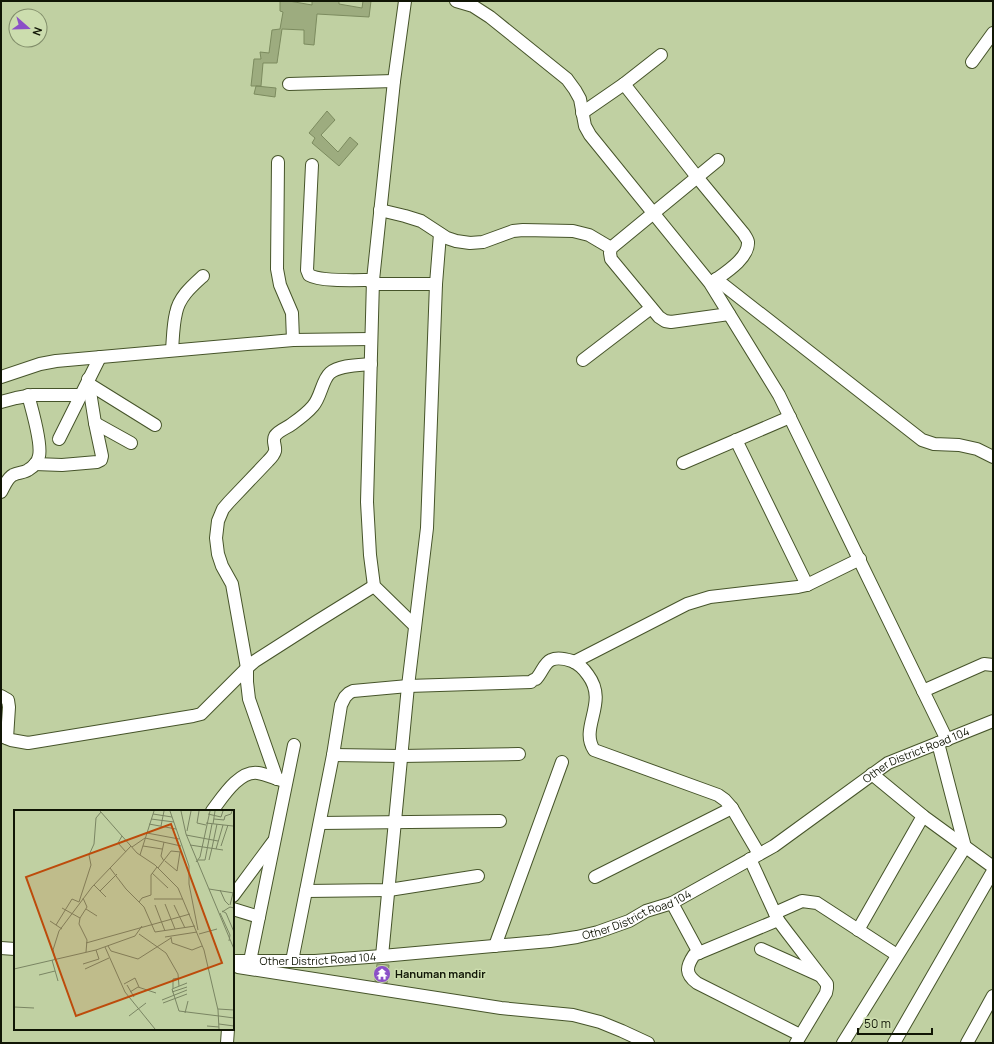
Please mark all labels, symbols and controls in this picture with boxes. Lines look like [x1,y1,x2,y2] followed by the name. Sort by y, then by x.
[8,8,48,48] north arrow
[29,25,46,38] text: N
[859,723,971,786] street label: Other District Road 104
[14,810,234,1030] inset map
[580,886,694,943] street label: Other District Road 104
[260,948,377,968] street label: Other District Road 104
[372,964,392,984] temple icon: Hanuman mandir
[395,966,486,981] place label: Hanuman mandir
[858,1010,932,1036] scale bar
[864,1015,891,1032] text: 50 m

